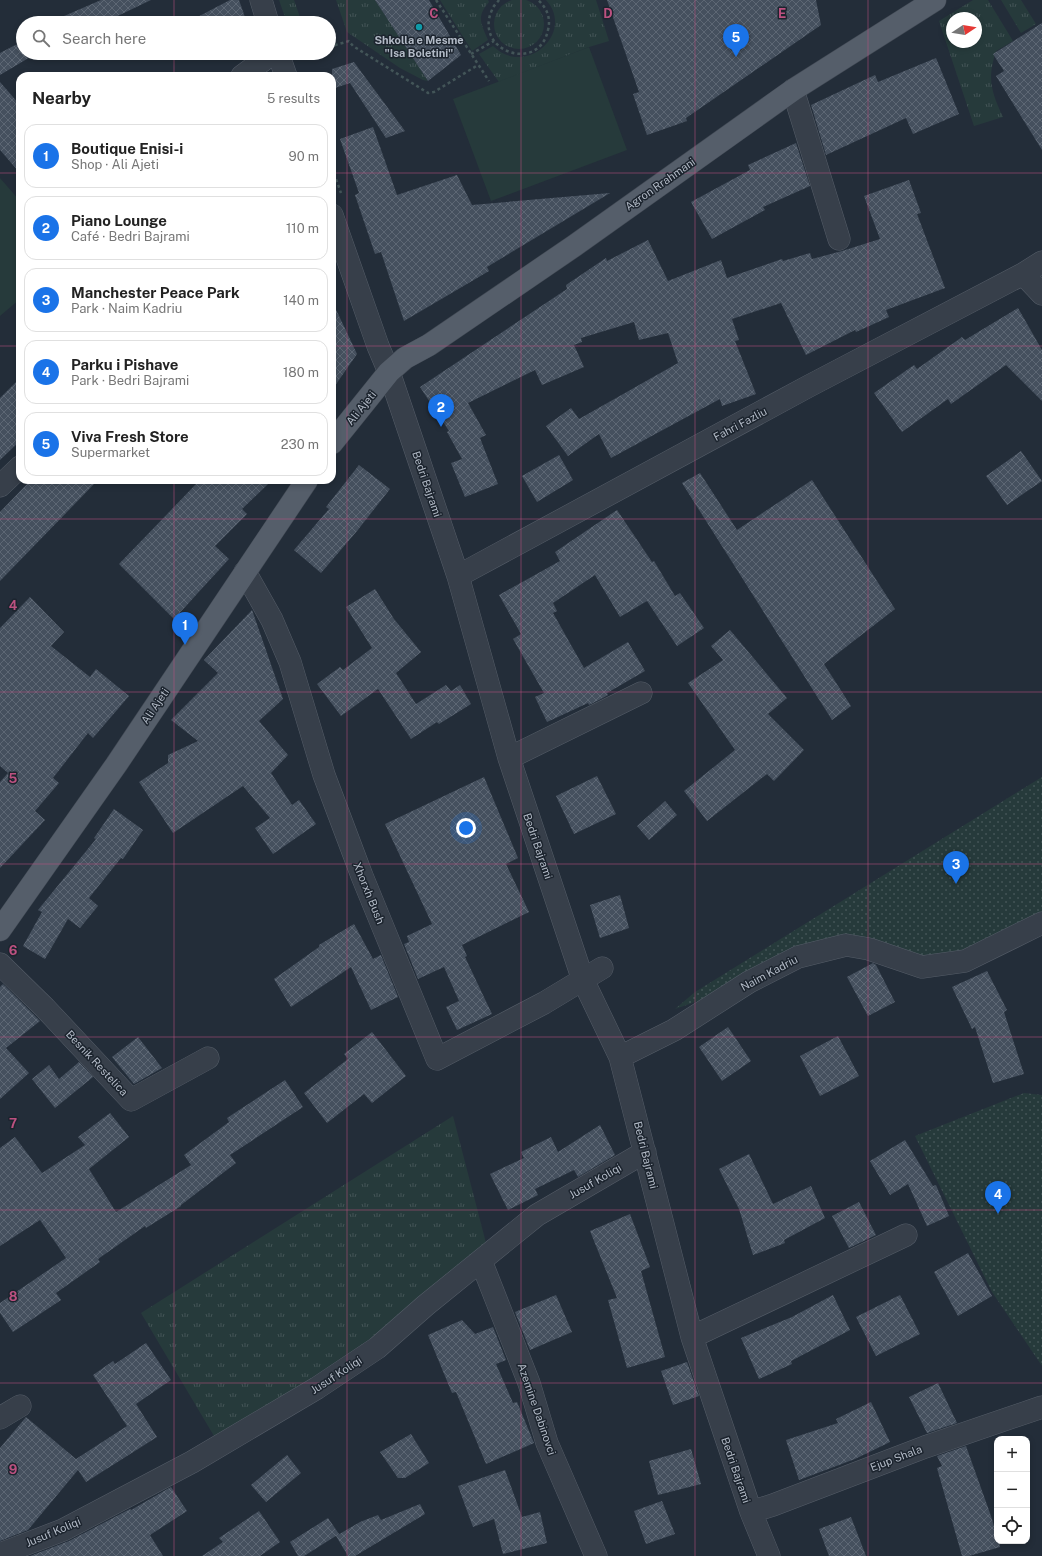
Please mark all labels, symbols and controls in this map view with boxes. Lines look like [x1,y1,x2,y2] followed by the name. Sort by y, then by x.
[429,6,439,21] text: C
[603,6,613,21] text: D
[778,6,786,21] text: E
[946,12,982,48] north arrow
[16,16,336,60] search box
[414,22,424,32] marker: Shkolla e Mesme "Isa Boletini"
[723,24,749,57] pin: 5
[30,27,52,49] icon: search
[62,30,146,47] text: Search here
[374,34,464,59] place label: Shkolla e Mesme "Isa Boletini"
[32,88,91,108] text: Nearby
[267,91,320,106] text: 5 results
[71,140,183,157] text: Boutique Enisi-i
[43,149,49,164] text: 1
[289,149,319,164] text: 90 m
[623,155,697,213] street label: Agron Rrahmani
[71,157,159,172] text: Shop · Ali Ajeti
[71,212,167,229] text: Piano Lounge
[42,221,50,236] text: 2
[286,221,319,236] text: 110 m
[71,229,190,244] text: Café · Bedri Bajrami
[71,284,240,301] text: Manchester Peace Park
[42,293,50,308] text: 3
[283,293,319,308] text: 140 m
[71,301,182,316] text: Park · Naim Kadriu
[71,356,179,373] text: Parku i Pishave
[42,365,50,380] text: 4
[283,365,319,380] text: 180 m
[71,373,189,388] text: Park · Bedri Bajrami
[344,389,378,427] street label: Ali Ajeti
[428,394,454,427] pin: 2
[711,405,769,443] street label: Fahri Fazliu
[71,428,189,445] text: Viva Fresh Store
[42,437,50,452] text: 5
[281,437,319,452] text: 230 m
[71,445,150,460] text: Supermarket
[410,450,444,518] street label: Bedri Bajrami
[9,598,18,613] text: 4
[172,612,198,645] pin: 1
[139,686,171,726] street label: Ali Ajeti
[9,771,18,786] text: 5
[521,812,555,880] street label: Bedri Bajrami
[456,818,476,838] your location
[943,851,969,884] pin: 3
[351,860,387,926] street label: Xhorxh Bush
[9,943,18,958] text: 6
[738,953,800,993] street label: Naim Kadriu
[64,1028,130,1098] street label: Besnik Restelica
[9,1116,17,1131] text: 7
[632,1120,660,1190] street label: Bedri Bajrami
[567,1161,623,1201] street label: Jusuf Koliqi
[985,1181,1011,1214] pin: 4
[9,1289,18,1304] text: 8
[308,1354,364,1396] street label: Jusuf Koliqi
[516,1361,558,1457] street label: Azemine Dabinovci
[719,1436,753,1504] street label: Bedri Bajrami
[994,1436,1030,1544] map controls
[994,1436,1030,1472] button: +
[868,1443,924,1473] street label: Ejup Shala
[9,1462,17,1477] text: 9
[994,1472,1030,1508] button: −
[994,1508,1030,1544] button: locate
[24,1515,82,1549] street label: Jusuf Koliqi

